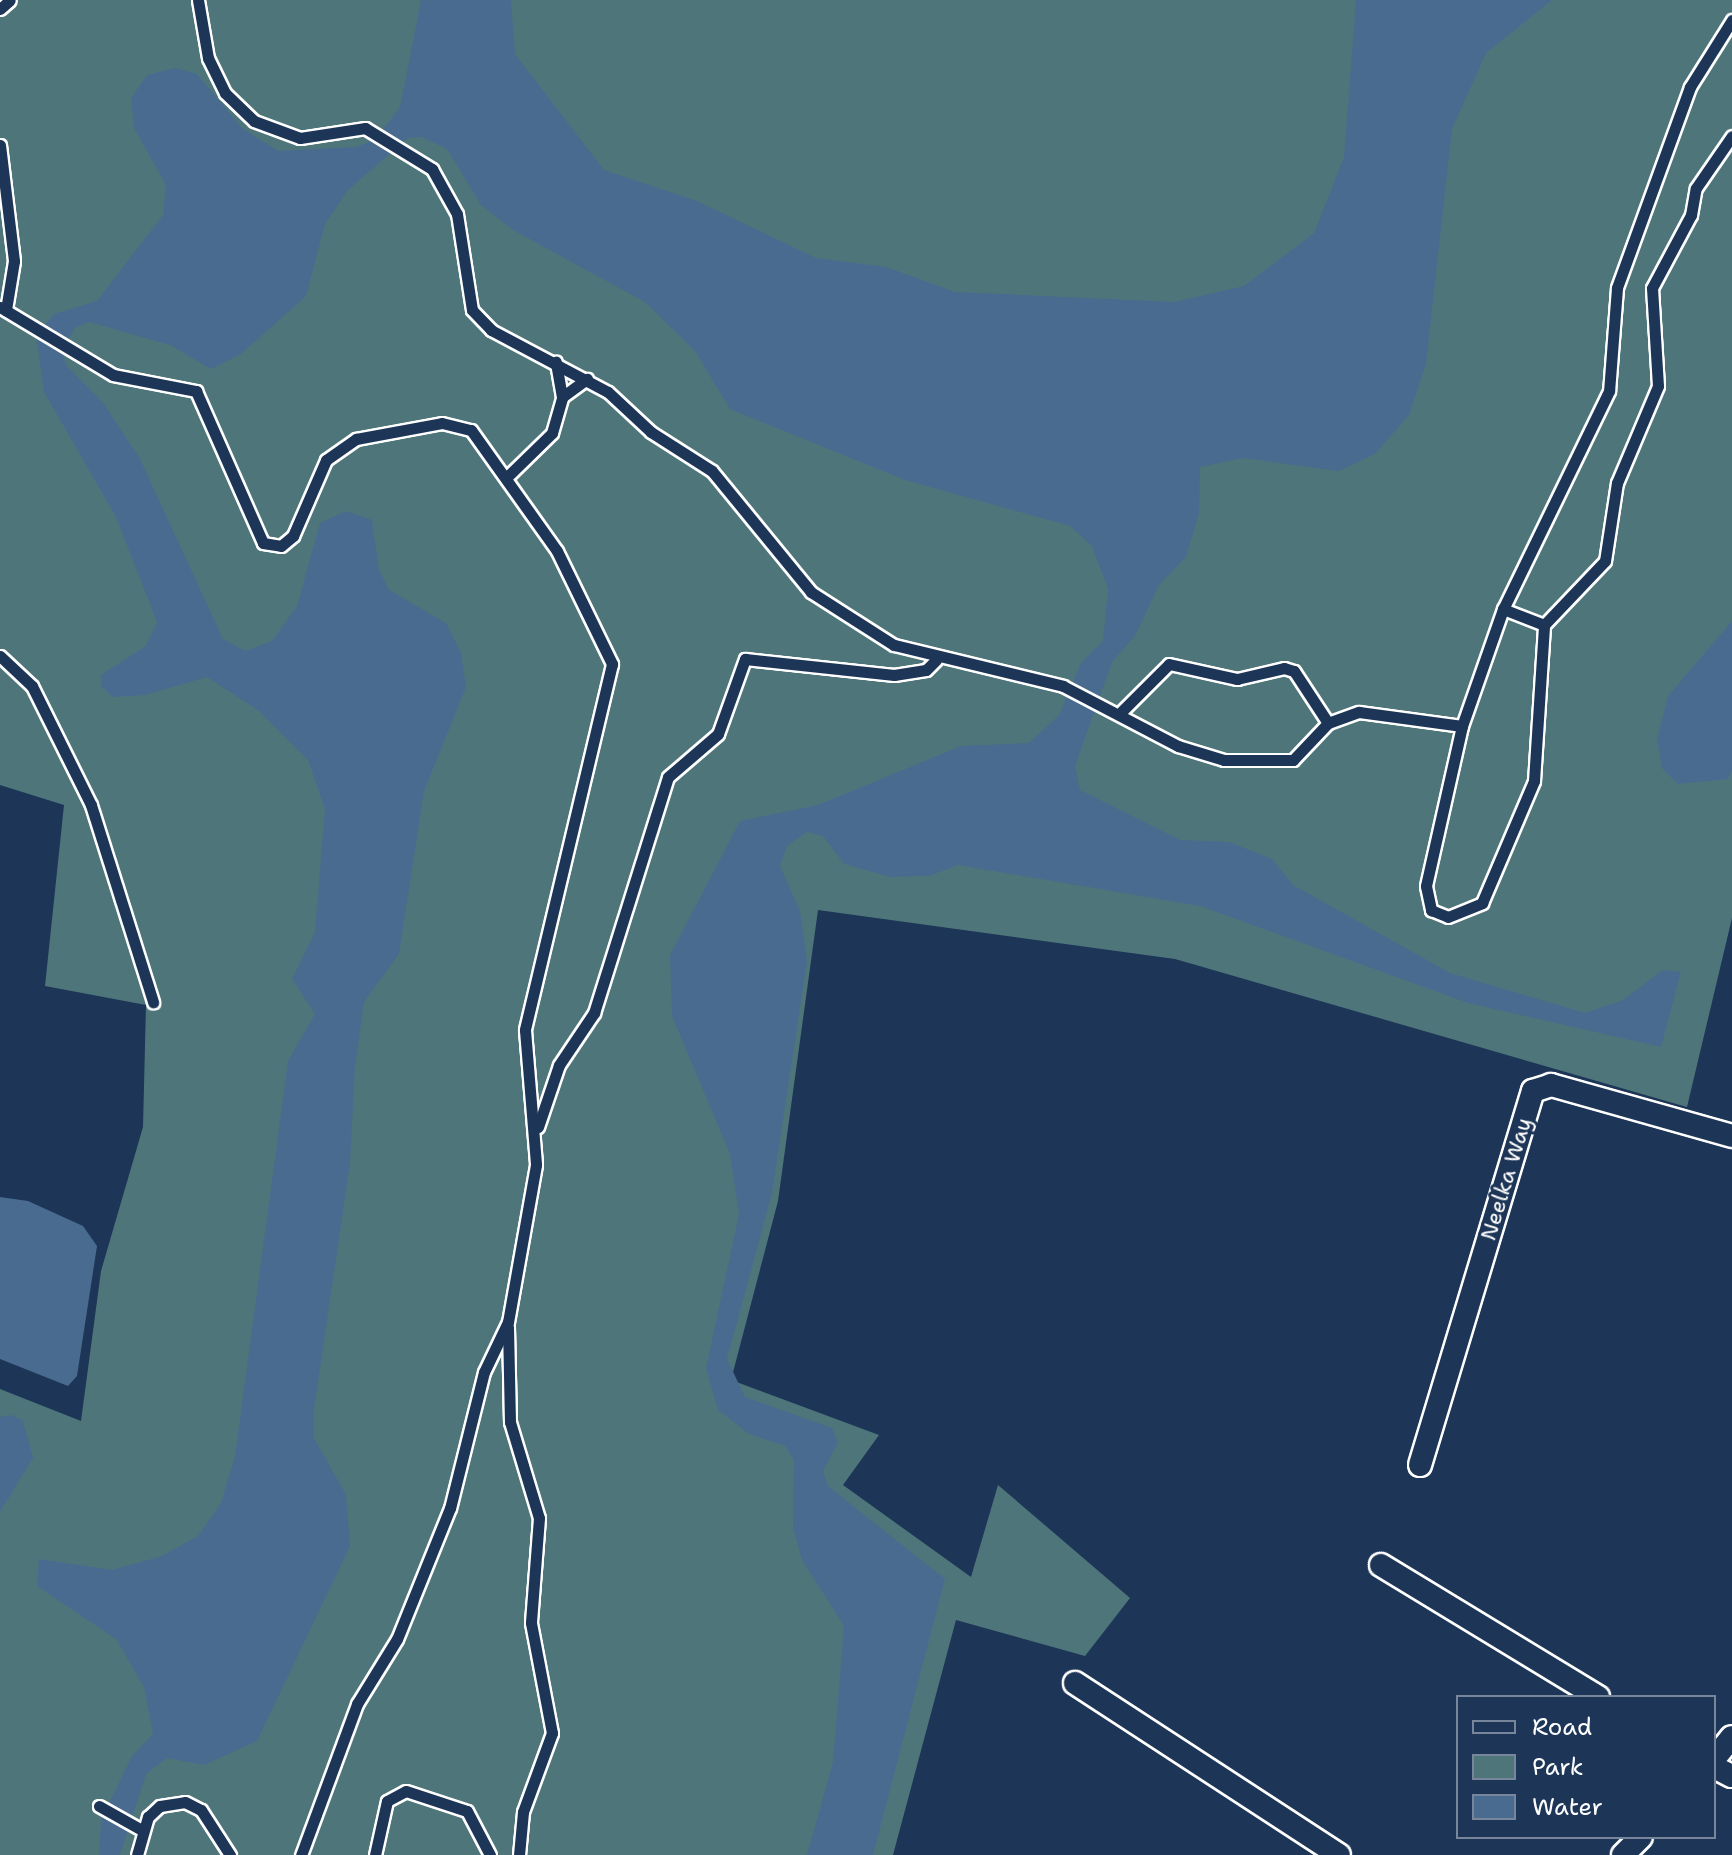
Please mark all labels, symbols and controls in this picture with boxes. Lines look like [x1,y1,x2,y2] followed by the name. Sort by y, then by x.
[1475,1114,1537,1244] street label: Neelka Way
[1456,1695,1716,1839] legend
[1532,1711,1592,1743] text: Road
[1532,1751,1584,1783] text: Park
[1532,1791,1603,1823] text: Water

